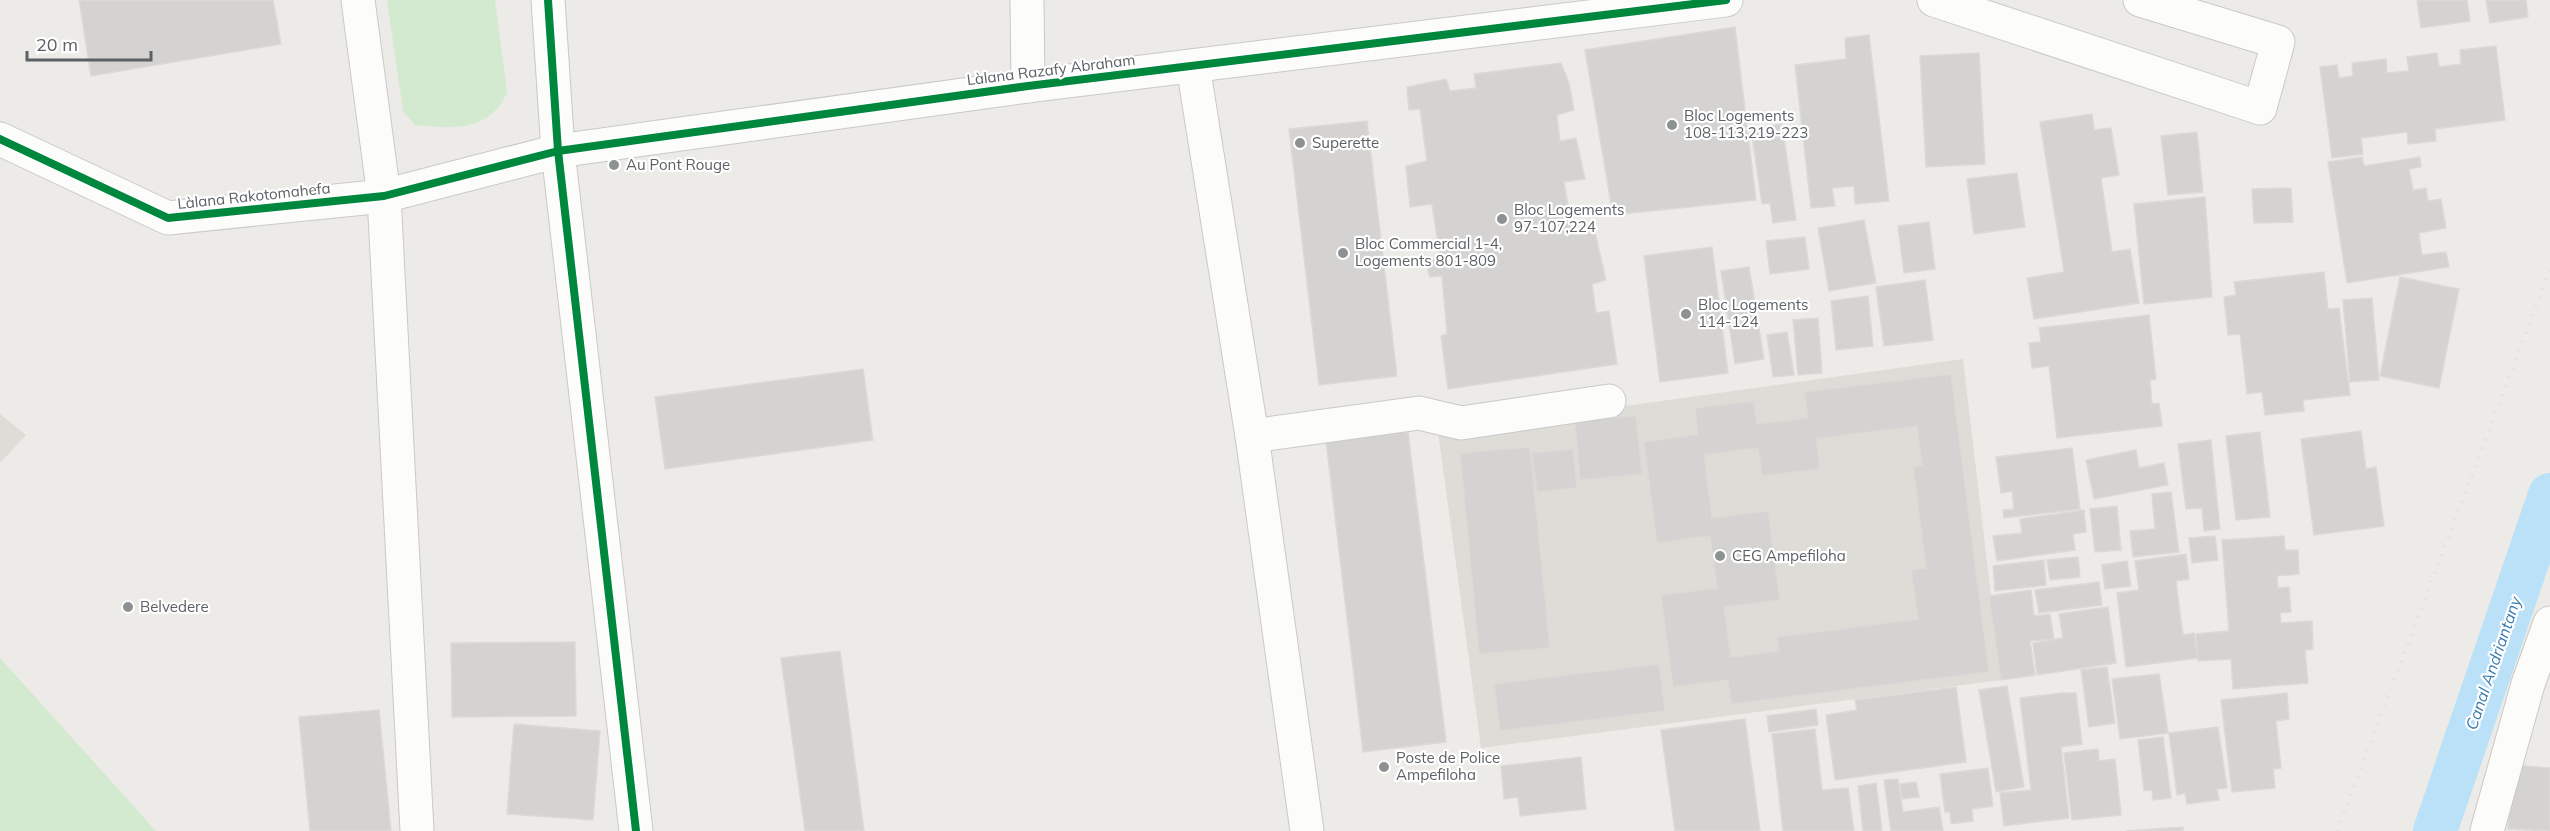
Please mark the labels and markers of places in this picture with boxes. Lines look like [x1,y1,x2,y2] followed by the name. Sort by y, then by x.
[1684,106,1808,142] place label: Bloc Logements 108-113,219-223
[1665,118,1679,132] marker: Bloc Logements 108-113,219-223
[1312,133,1379,152] place label: Superette
[1293,136,1307,150] marker: Superette
[626,155,730,174] place label: Au Pont Rouge
[607,158,621,172] marker: Au Pont Rouge
[1514,200,1624,236] place label: Bloc Logements 97-107,224
[1495,212,1509,226] marker: Bloc Logements 97-107,224
[1355,234,1502,270] place label: Bloc Commercial 1-4, Logements 801-809
[1336,246,1350,260] marker: Bloc Commercial 1-4, Logements 801-809
[1698,295,1808,331] place label: Bloc Logements 114-124
[1679,307,1693,321] marker: Bloc Logements 114-124
[1732,546,1846,565] place label: CEG Ampefiloha
[1713,549,1727,563] marker: CEG Ampefiloha
[140,597,209,616] place label: Belvedere
[121,600,135,614] marker: Belvedere
[1396,748,1500,784] place label: Poste de Police Ampefiloha
[1377,760,1391,774] marker: Poste de Police Ampefiloha

